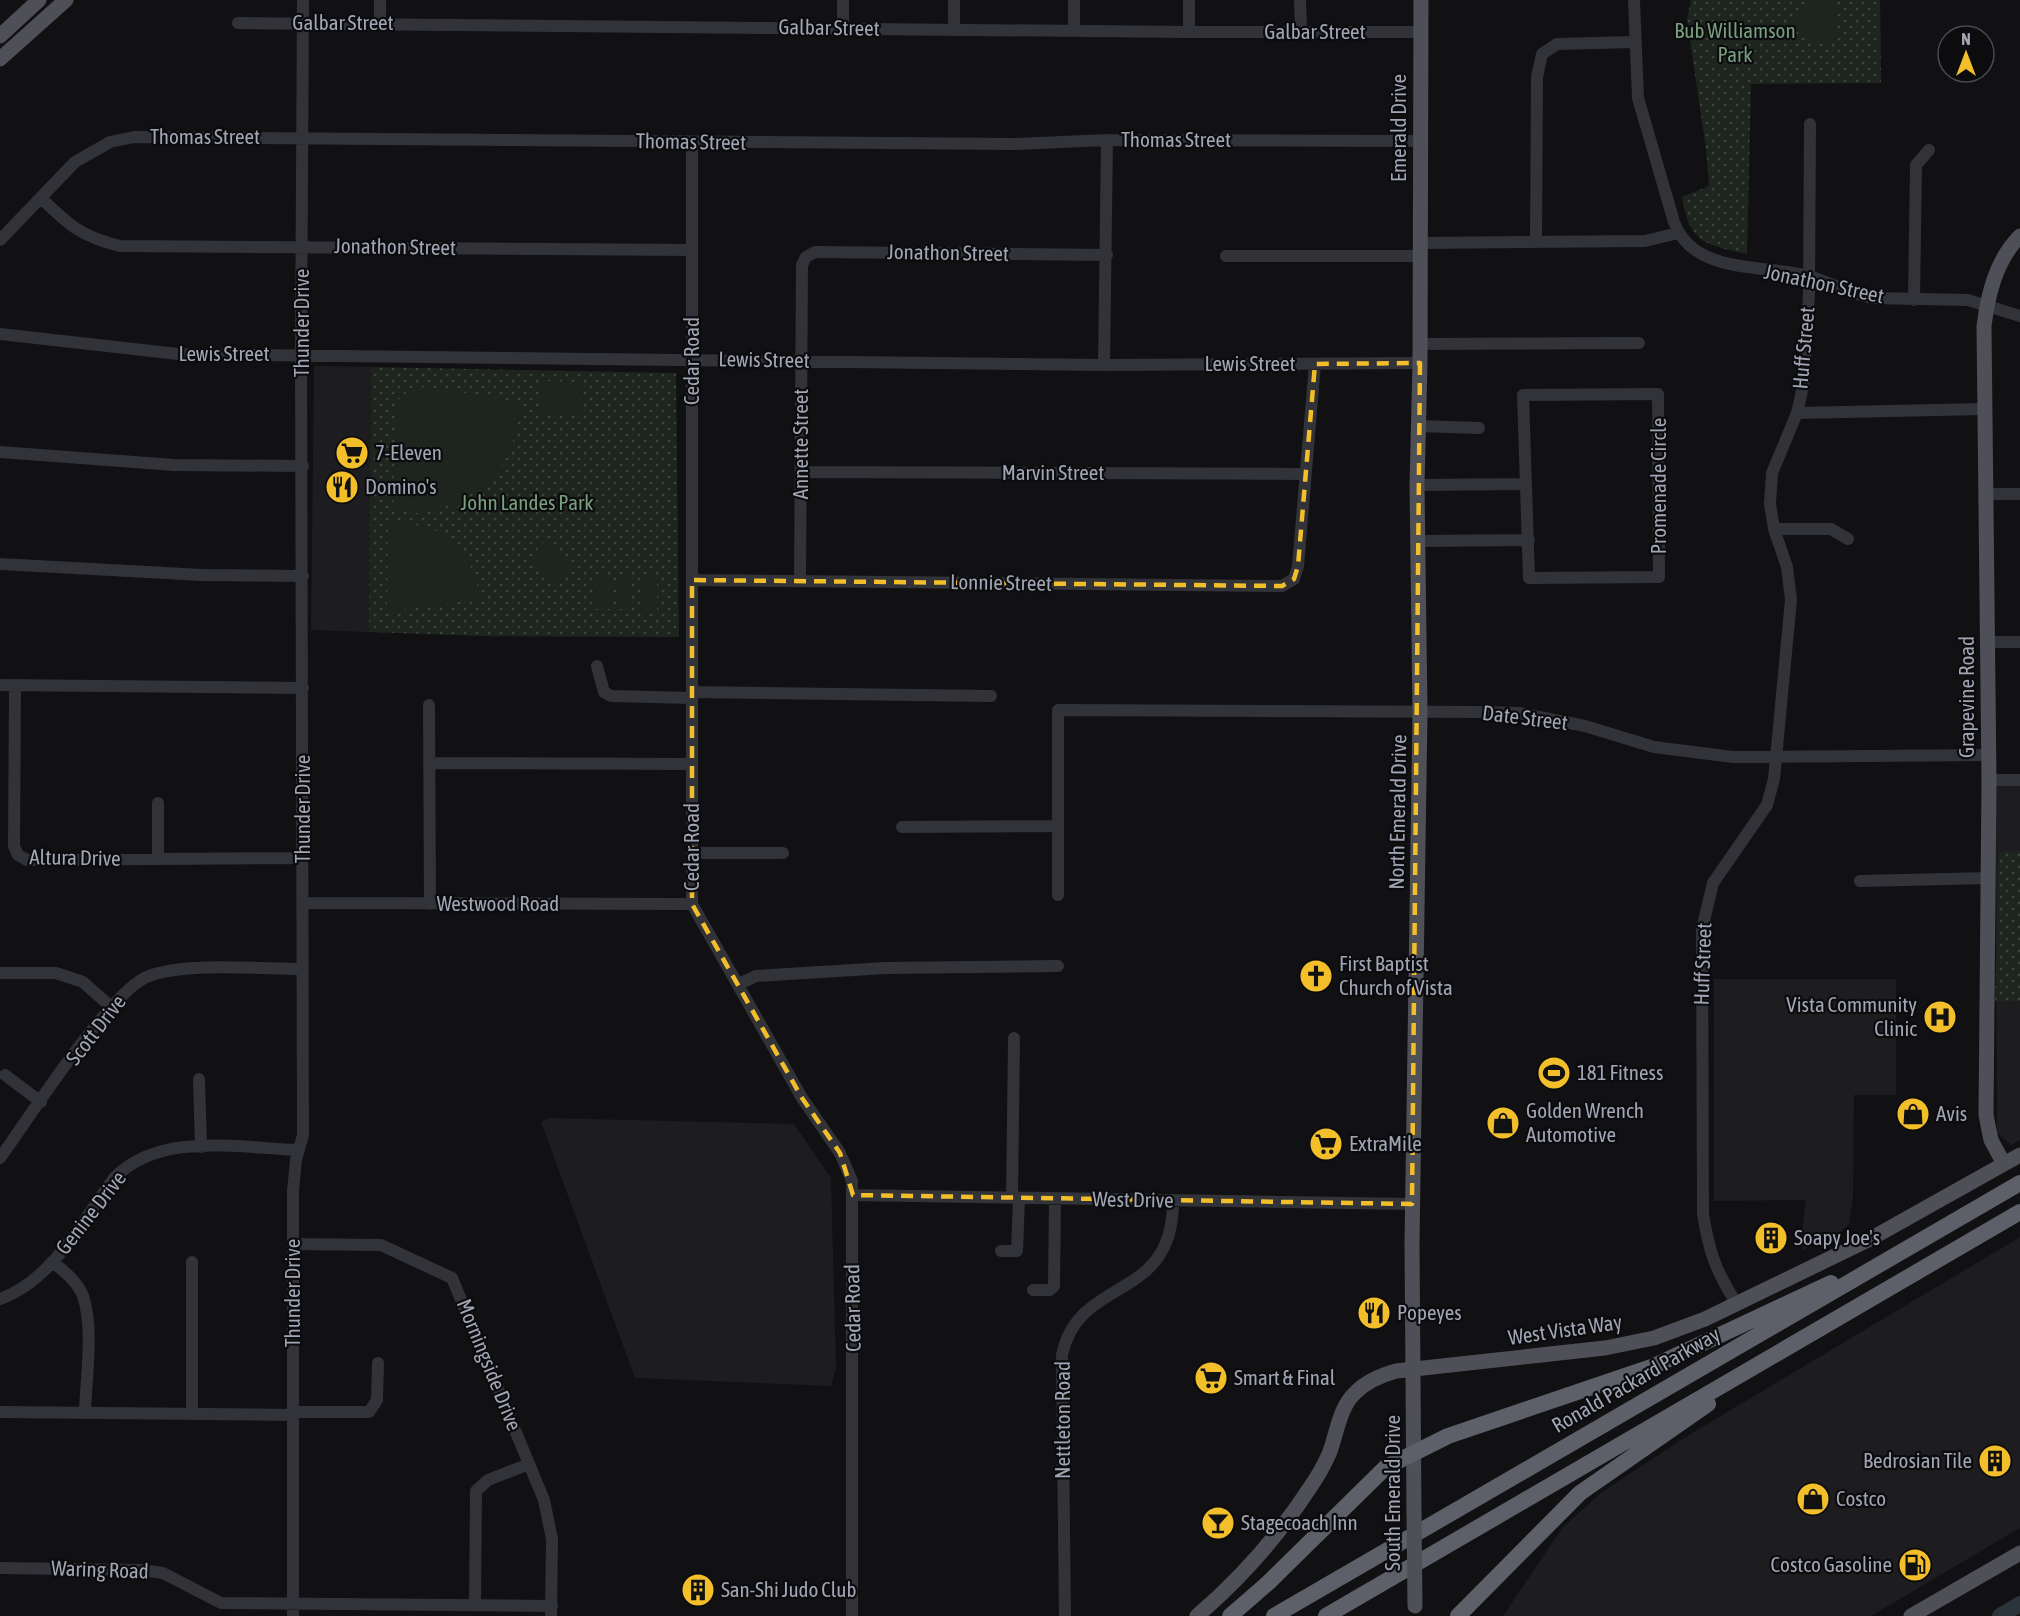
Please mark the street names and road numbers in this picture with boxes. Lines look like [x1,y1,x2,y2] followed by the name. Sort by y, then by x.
[292,10,394,34] street label: Galbar Street
[778,14,880,40] street label: Galbar Street
[1264,19,1366,43] street label: Galbar Street
[1386,74,1410,182] street label: Emerald Drive
[150,124,260,148] street label: Thomas Street
[1121,127,1231,151] street label: Thomas Street
[636,128,746,154] street label: Thomas Street
[334,233,456,259] street label: Jonathon Street
[887,239,1009,265] street label: Jonathon Street
[1762,259,1886,307] street label: Jonathon Street
[289,269,313,377] street label: Thunder Drive
[1787,306,1819,390] street label: Huff Street
[679,317,703,405] street label: Cedar Road
[178,341,270,365] street label: Lewis Street
[718,346,810,372] street label: Lewis Street
[1204,351,1296,375] street label: Lewis Street
[788,389,812,499] street label: Annette Street
[1646,418,1670,554] street label: Promenade Circle
[1002,460,1104,484] street label: Marvin Street
[950,569,1052,595] street label: Lonnie Street
[1954,636,1978,758] street label: Grapevine Road
[1481,700,1569,734] street label: Date Street
[1384,734,1410,890] street label: North Emerald Drive
[290,755,314,863] street label: Thunder Drive
[679,803,703,891] street label: Cedar Road
[29,844,121,870] street label: Altura Drive
[437,891,559,915] street label: Westwood Road
[1689,922,1715,1006] street label: Huff Street
[60,990,130,1069] street label: Scott Drive
[50,1166,130,1259] street label: Genine Drive
[1092,1186,1174,1212] street label: West Drive
[280,1239,304,1347] street label: Thunder Drive
[839,1264,865,1352] street label: Cedar Road
[453,1295,527,1434] street label: Morningside Drive
[1506,1309,1624,1349] street label: West Vista Way
[1547,1321,1724,1437] street label: Ronald Packard Parkway
[1050,1361,1074,1479] street label: Nettleton Road
[1380,1415,1404,1571] street label: South Emerald Drive
[51,1555,149,1583] street label: Waring Road

